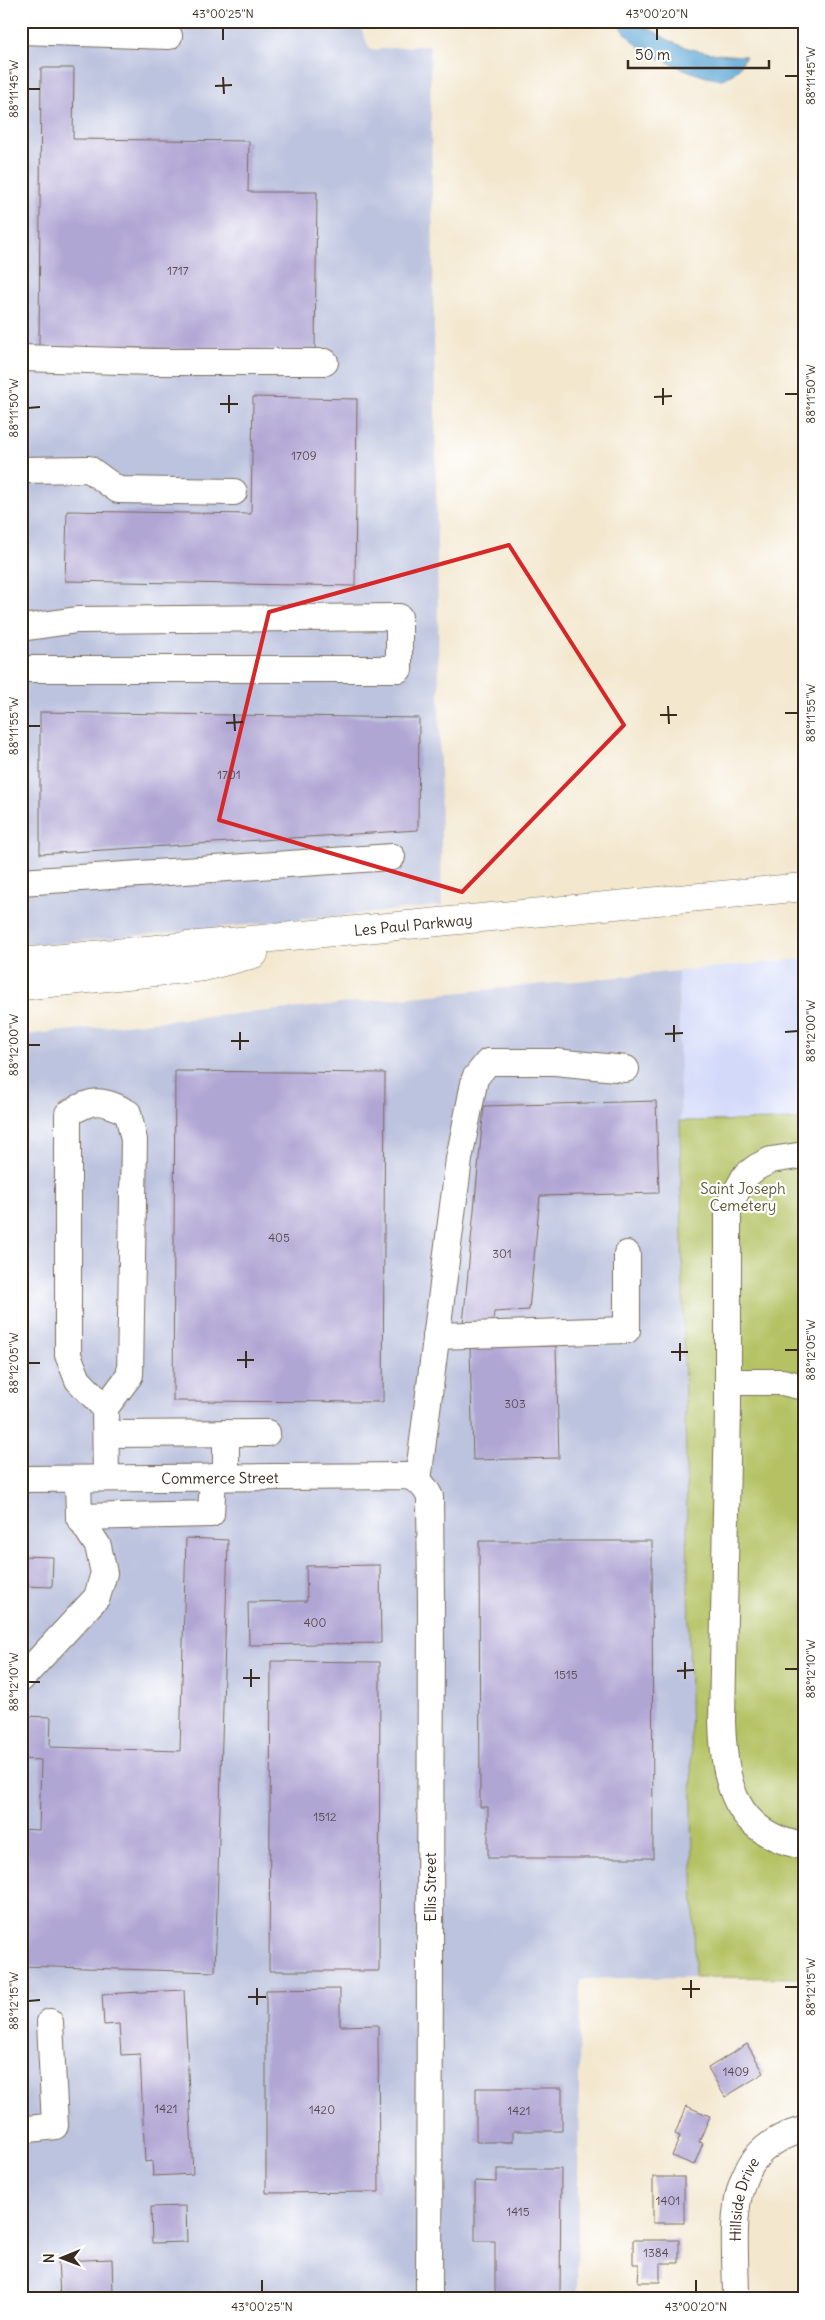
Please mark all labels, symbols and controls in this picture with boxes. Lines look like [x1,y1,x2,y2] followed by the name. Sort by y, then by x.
[192,6,254,21] text: 43°00'25"N
[626,6,688,21] text: 43°00'20"N
[628,38,769,70] scale bar
[635,45,670,64] text: 50 m
[803,47,818,105] text: 88°11'45"W
[6,60,21,118] text: 88°11'45"W
[167,263,189,278] house number: 1717
[803,364,818,424] text: 88°11'50"W
[6,378,21,438] text: 88°11'50"W
[291,448,317,463] house number: 1709
[803,684,818,742] text: 88°11'55"W
[6,697,21,755] text: 88°11'55"W
[217,767,241,782] house number: 1701
[353,909,473,940] street label: Les Paul Parkway
[803,1000,818,1062] text: 88°12'00"W
[6,1014,21,1076] text: 88°12'00"W
[700,1179,786,1215] park label: Saint Joseph Cemetery
[268,1230,290,1245] house number: 405
[492,1246,512,1261] house number: 301
[803,1319,818,1381] text: 88°12'05"W
[6,1332,21,1394] text: 88°12'05"W
[504,1396,526,1411] house number: 303
[161,1467,279,1487] street label: Commerce Street
[304,1615,326,1630] house number: 400
[803,1639,818,1699] text: 88°12'10"W
[6,1652,21,1712] text: 88°12'10"W
[554,1667,578,1682] house number: 1515
[313,1809,337,1824] house number: 1512
[421,1852,440,1922] street label: Ellis Street
[803,1958,818,2016] text: 88°12'15"W
[6,1972,21,2030] text: 88°12'15"W
[723,2064,749,2079] house number: 1409
[154,2101,178,2116] house number: 1421
[309,2102,335,2117] house number: 1420
[507,2103,531,2118] house number: 1421
[725,2153,763,2242] street label: Hillside Drive
[656,2193,680,2208] house number: 1401
[506,2204,530,2219] house number: 1415
[38,2232,88,2282] north arrow
[643,2245,669,2260] house number: 1384
[40,2253,58,2263] text: N
[231,2299,293,2314] text: 43°00'25"N
[665,2299,727,2314] text: 43°00'20"N

